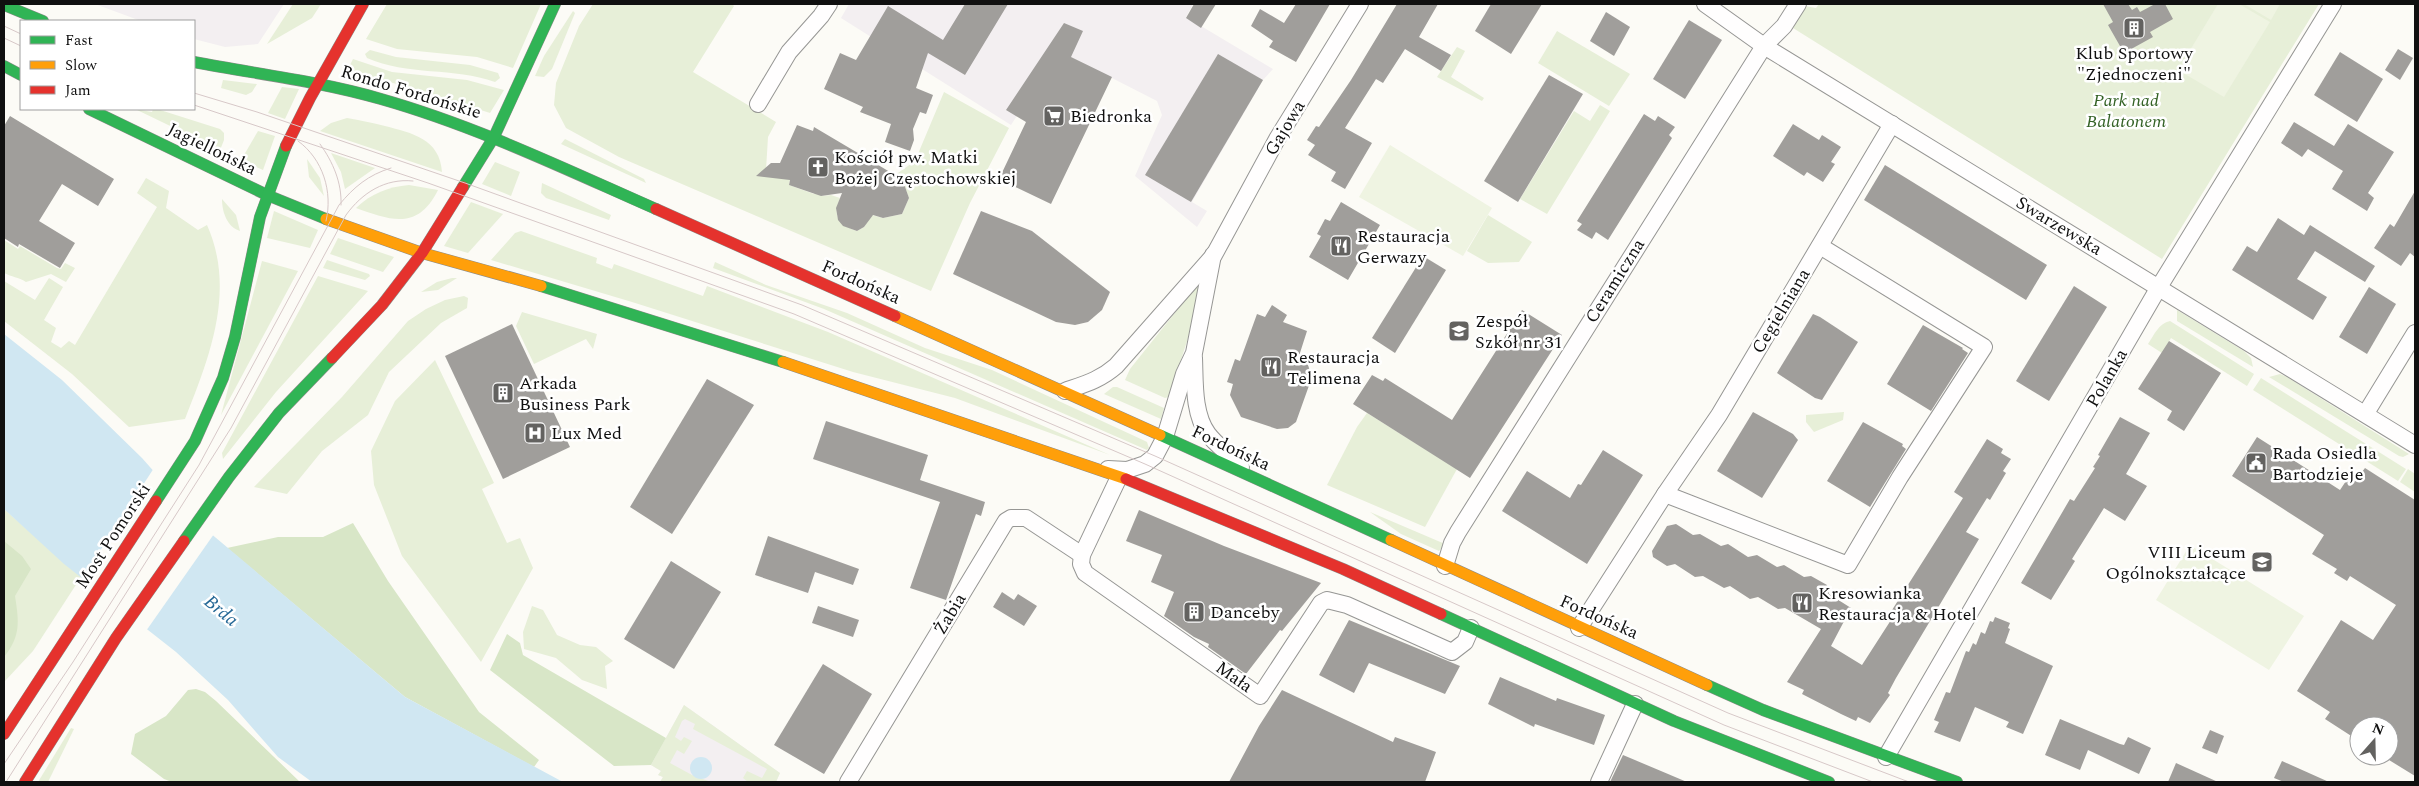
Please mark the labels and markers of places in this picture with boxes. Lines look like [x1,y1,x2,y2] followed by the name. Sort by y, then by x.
[2122,16,2146,40] building icon: Klub Sportowy "Zjednoczeni"
[2075,40,2194,88] place label: Klub Sportowy "Zjednoczeni"
[1070,103,1152,130] place label: Biedronka
[1042,104,1066,128] supermarket icon: Biedronka
[834,144,1016,192] place label: Kościół pw. Matki Bożej Częstochowskiej
[806,155,830,179] church icon: Kościół pw. Matki Bożej Częstochowskiej
[1357,223,1450,271] place label: Restauracja Gerwazy
[1329,234,1353,258] restaurant icon: Restauracja Gerwazy
[1475,308,1563,356] place label: Zespół Szkół nr 31
[1447,319,1471,343] school or university icon: Zespół Szkół nr 31
[1287,344,1380,392] place label: Restauracja Telimena
[1259,355,1283,379] restaurant icon: Restauracja Telimena
[519,370,631,418] place label: Arkada Business Park
[491,381,515,405] building icon: Arkada Business Park
[551,420,622,447] place label: Lux Med
[523,421,547,445] hospital icon: Lux Med
[2272,440,2377,488] place label: Rada Osiedla Bartodzieje
[2244,451,2268,475] public building icon: Rada Osiedla Bartodzieje
[2106,539,2246,587] place label: VIII Liceum Ogólnokształcące
[2250,550,2274,574] school or university icon: VIII Liceum Ogólnokształcące
[1818,580,1977,628] place label: Kresowianka Restauracja & Hotel
[1790,591,1814,615] restaurant icon: Kresowianka Restauracja & Hotel
[1210,599,1281,626] place label: Danceby
[1182,600,1206,624] building icon: Danceby

